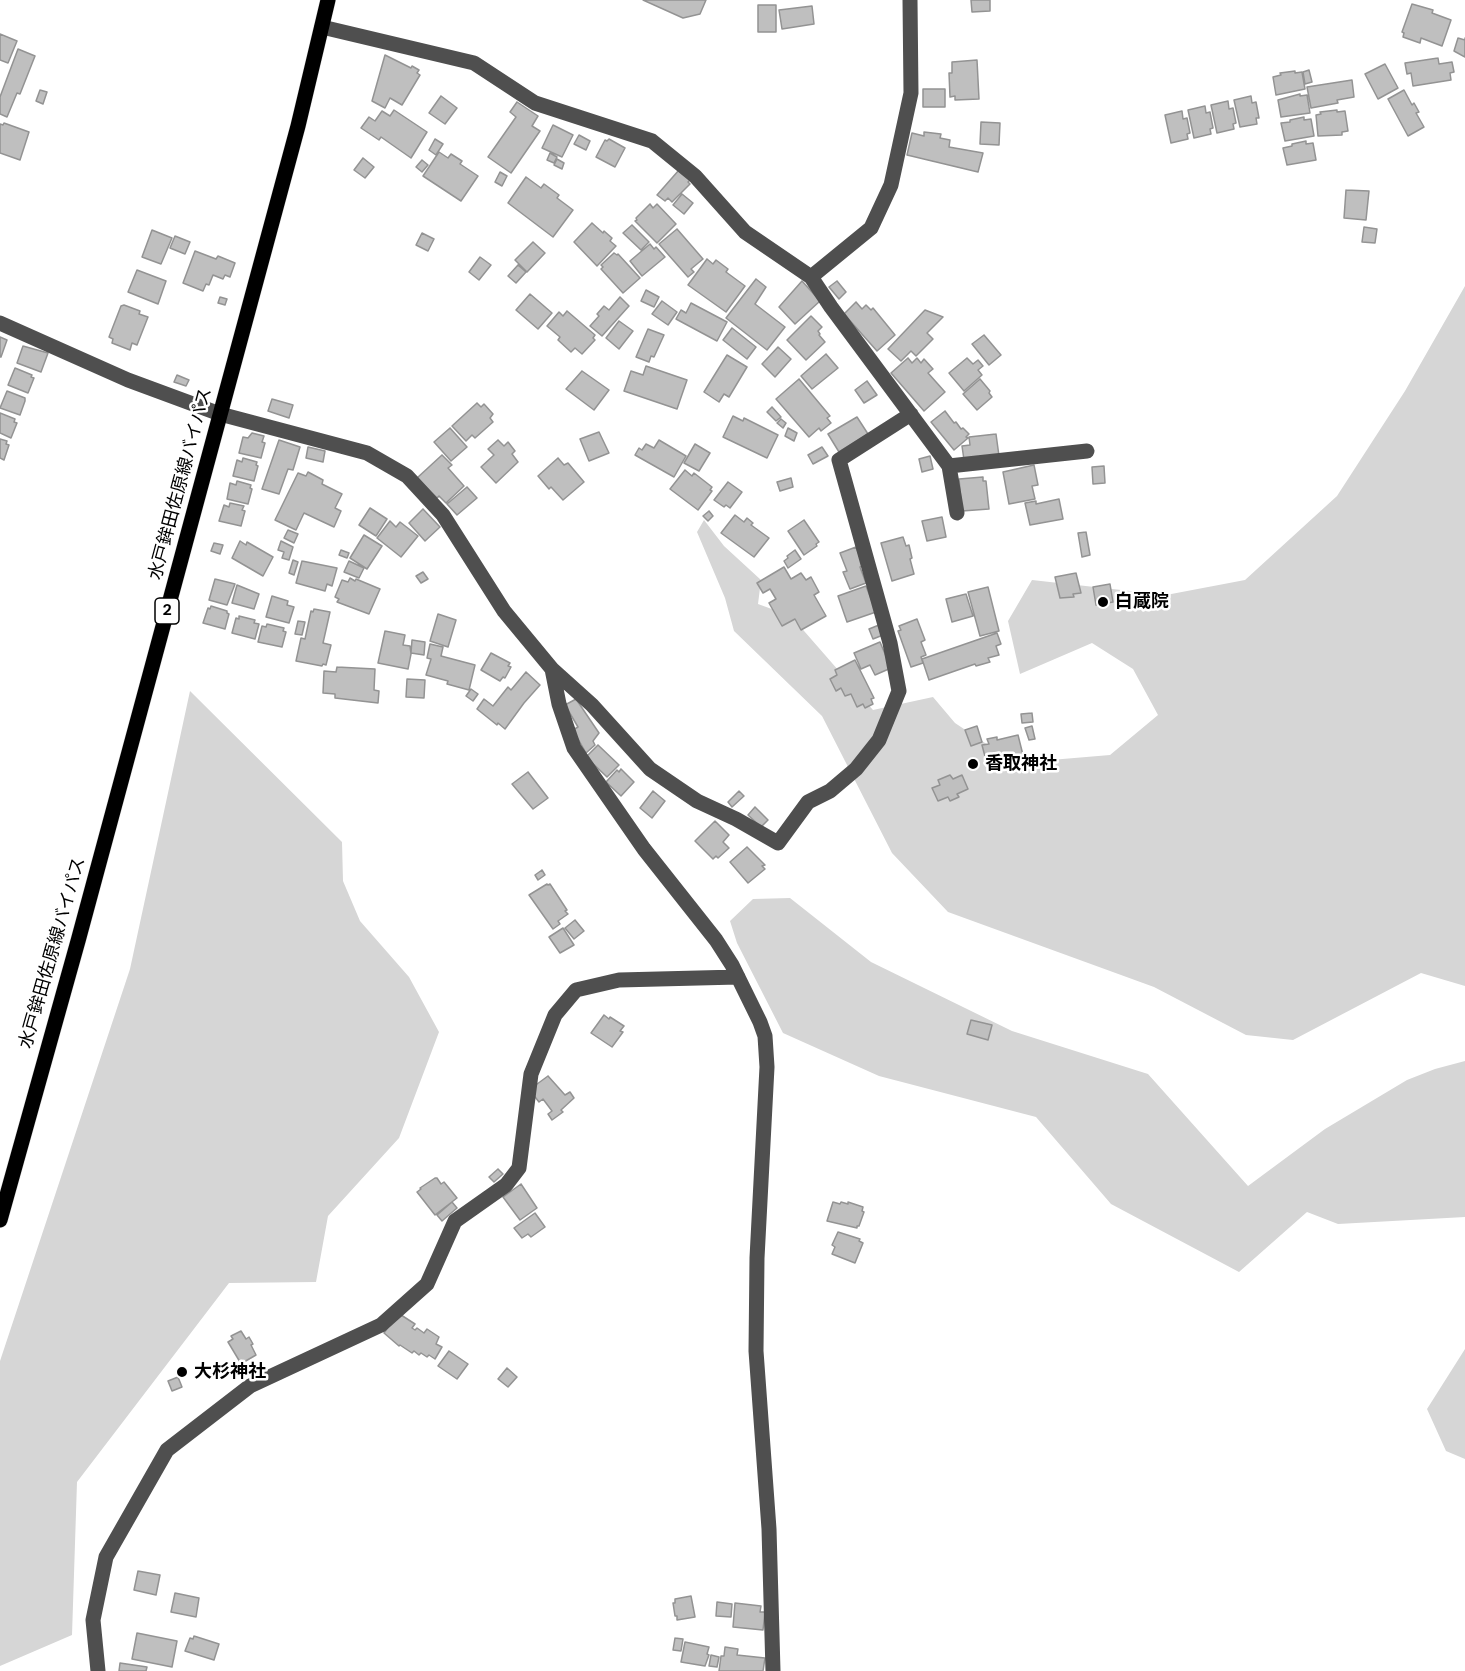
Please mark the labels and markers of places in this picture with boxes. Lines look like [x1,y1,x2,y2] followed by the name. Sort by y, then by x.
[1115,591,1169,613] place label: 白蔵院
[1096,595,1110,609] marker: 白蔵院
[985,753,1057,775] place label: 香取神社
[966,757,980,771] marker: 香取神社
[194,1361,266,1383] place label: 大杉神社
[175,1365,189,1379] marker: 大杉神社

